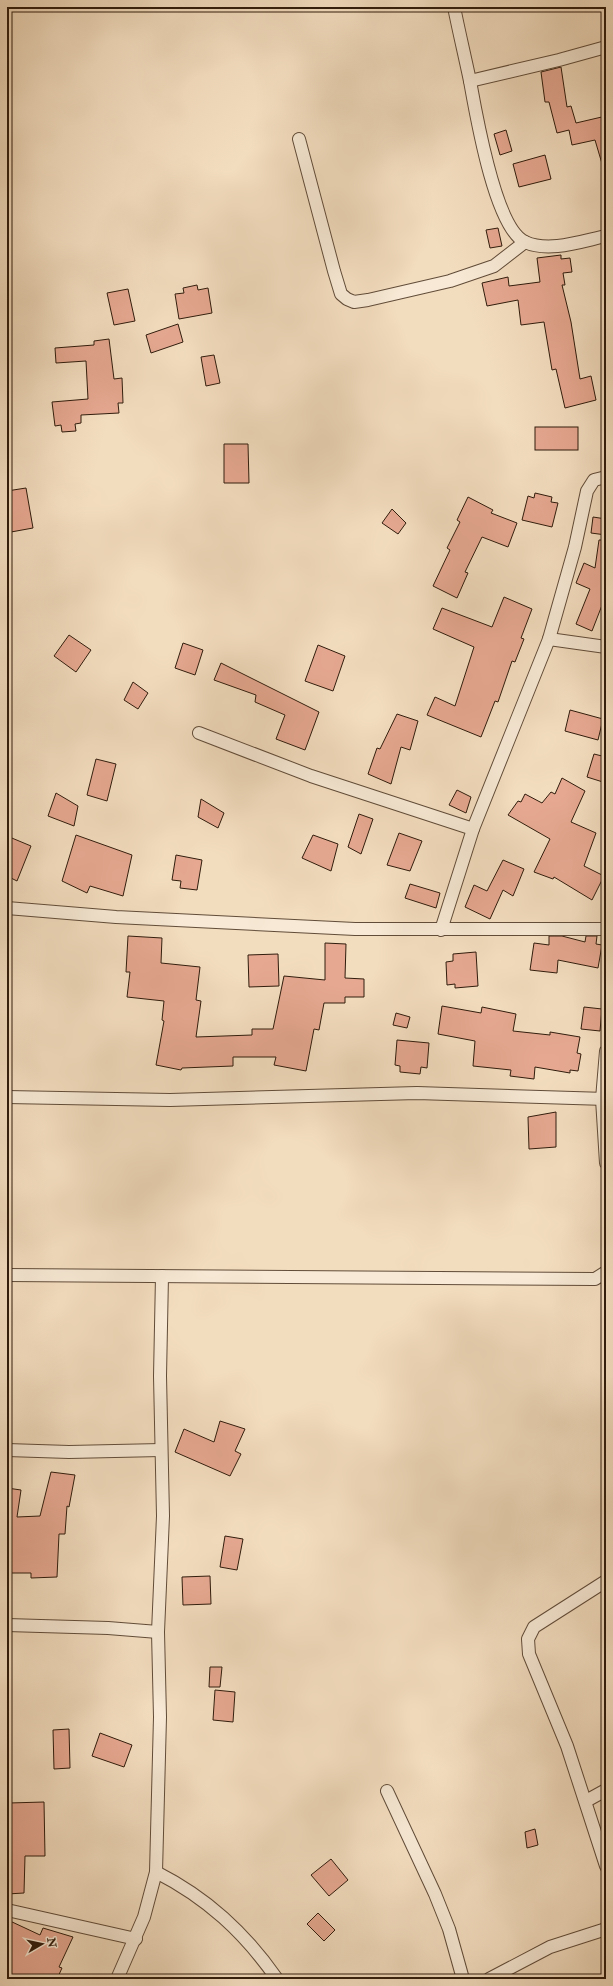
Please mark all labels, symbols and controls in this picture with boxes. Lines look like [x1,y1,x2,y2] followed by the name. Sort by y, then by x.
[22,1924,62,1964] north arrow
[44,1936,59,1950] text: N

